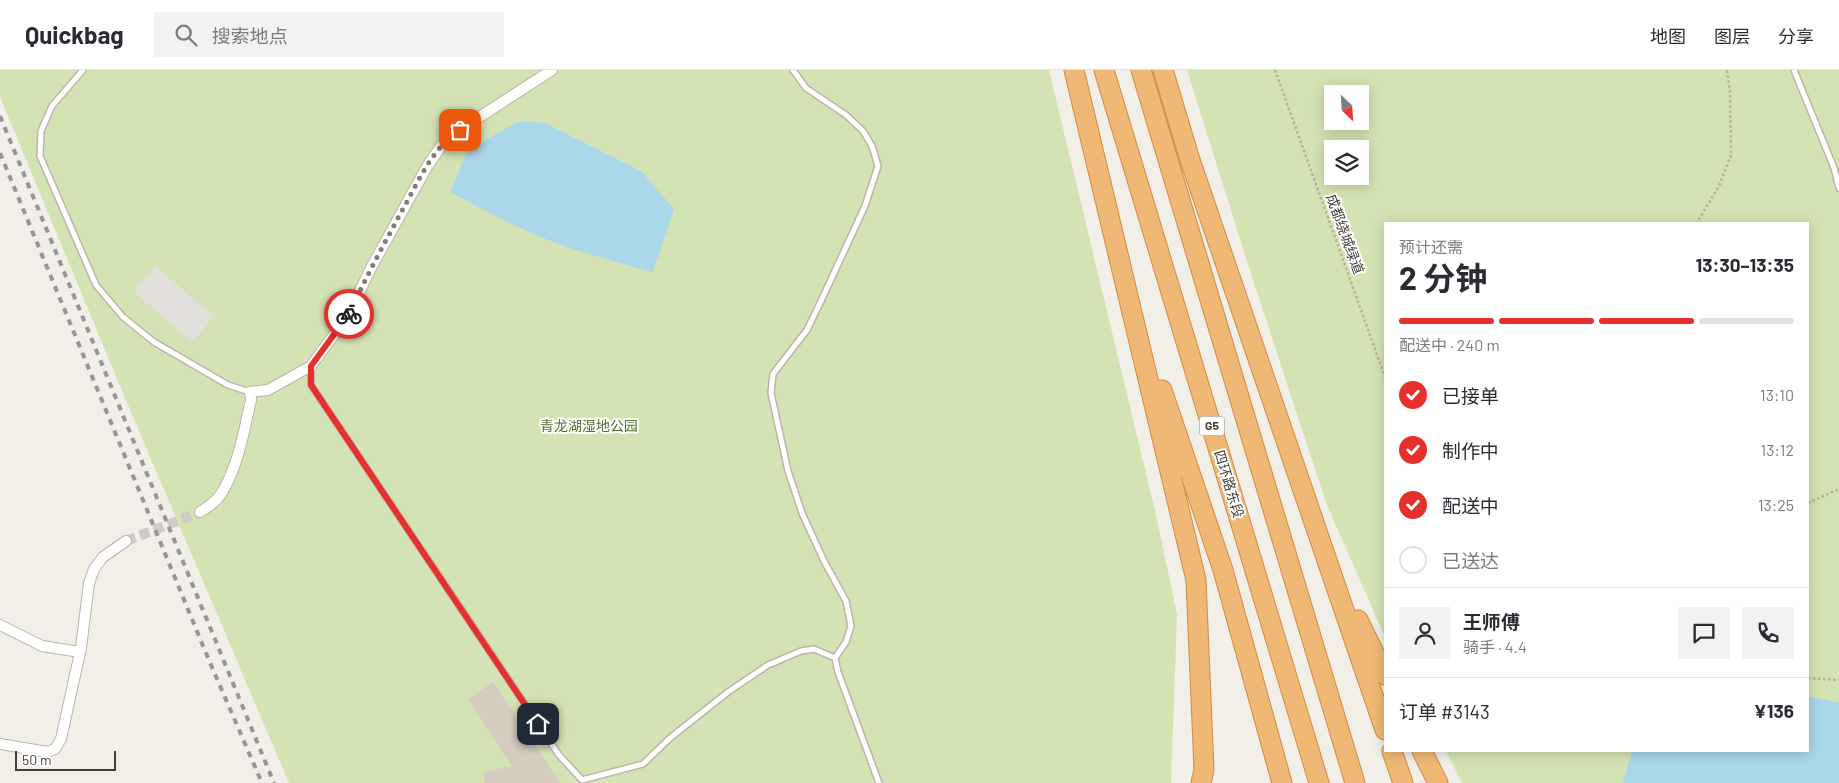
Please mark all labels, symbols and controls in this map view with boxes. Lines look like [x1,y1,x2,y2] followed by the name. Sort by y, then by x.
[154,12,504,57] search box
[25,20,124,49] text: Quickbag
[172,21,200,49] icon: search
[212,24,288,47] text: 搜索地点
[1650,25,1686,47] text: 地图
[1714,25,1750,47] text: 图层
[1778,25,1814,47] text: 分享
[1324,85,1369,130] north arrow
[1324,85,1369,185] map controls
[439,109,481,151] pin
[446,116,474,144] icon: bag
[1324,140,1369,185] button: layers
[1323,191,1368,276] street label: 成都绕城绿道
[1399,237,1463,256] text: 预计还需
[1696,253,1794,276] text: 13:30–13:35
[1399,258,1487,296] text: 2 分钟
[324,289,374,339] courier
[335,300,363,328] icon: bike
[1399,335,1500,354] text: 配送中 · 240 m
[1399,381,1427,409] icon: check
[1442,384,1499,407] text: 已接单
[1760,385,1794,404] text: 13:10
[1200,416,1224,436] road number: G5
[540,417,638,434] park label: 青龙湖湿地公园
[1399,436,1427,464] icon: check
[1442,439,1499,462] text: 制作中
[1761,440,1794,459] text: 13:12
[1211,448,1248,520] street label: 四环路东段
[1399,491,1427,519] icon: check
[1442,494,1499,517] text: 配送中
[1758,495,1794,514] text: 13:25
[1442,549,1499,572] text: 已送达
[1399,607,1451,659] button: person
[1678,607,1730,659] button: chat
[1742,607,1794,659] button: phone
[1463,610,1520,633] text: 王师傅
[1463,637,1527,656] text: 骑手 · 4.4
[1754,699,1794,722] text: ¥136
[1399,700,1490,723] text: 订单 #3143
[517,703,559,745] pin
[524,710,552,738] icon: home
[15,748,116,771] scale bar
[22,751,51,768] text: 50 m

